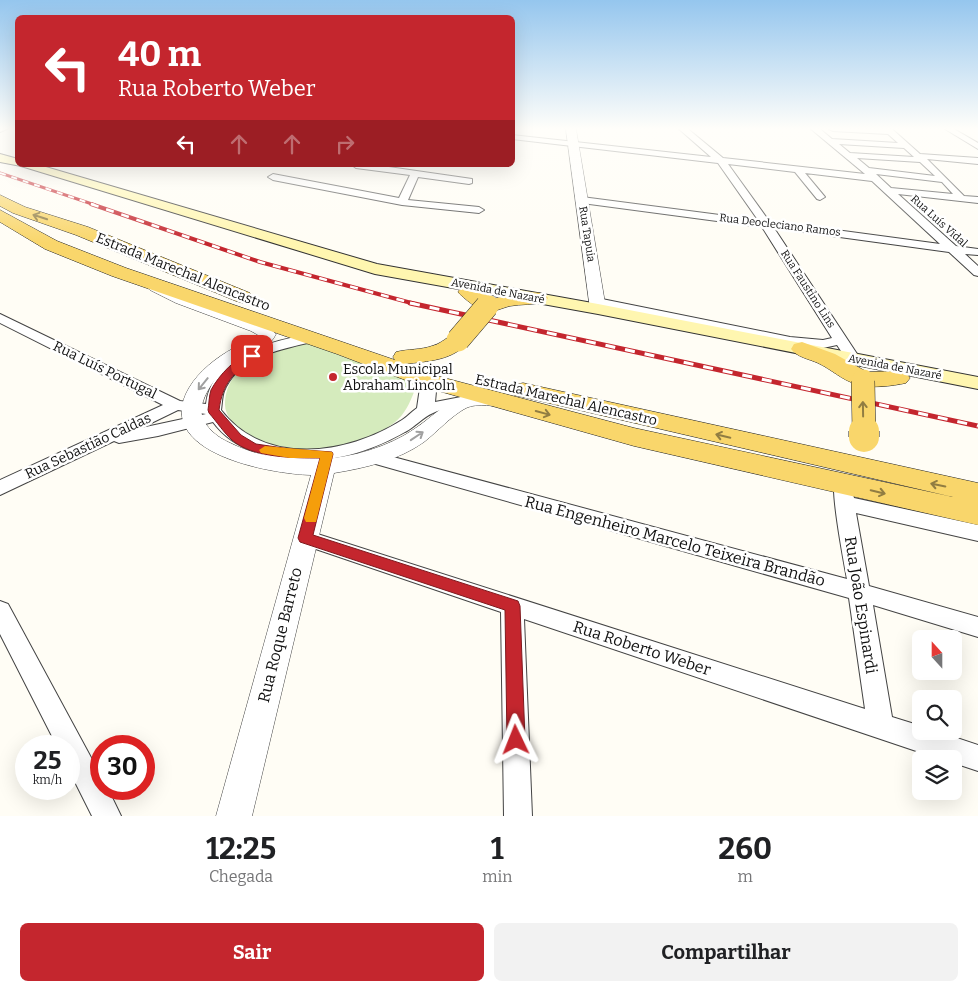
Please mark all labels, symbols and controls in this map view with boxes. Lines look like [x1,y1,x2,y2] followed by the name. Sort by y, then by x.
[118,33,201,75] text: 40 m
[35,35,100,100] icon: left
[118,75,316,102] text: Rua Roberto Weber
[172,130,200,158] icon: left
[225,130,253,158] icon: ahead
[278,130,306,158] icon: ahead
[331,130,359,158] icon: right
[908,192,970,250] street label: Rua Luís Vidal
[576,205,598,263] street label: Rua Tapuia
[719,211,841,239] street label: Rua Deocleciano Ramos
[33,212,48,221] one-way arrow
[93,229,273,315] street label: Estrada Marechal Alencastro
[778,248,838,330] street label: Rua Faustino Lins
[450,276,546,306] street label: Avenida de Nazaré
[231,335,273,377] pin
[50,337,160,403] street label: Rua Luís Portugal
[238,342,266,370] icon: arrive
[847,352,943,382] street label: Avenida de Nazaré
[343,361,455,394] place label: Escola Municipal Abraham Lincoln
[327,371,339,383] marker: Escola Municipal Abraham Lincoln
[473,371,659,429] street label: Estrada Marechal Alencastro
[197,377,208,390] one-way arrow
[858,402,868,418] one-way arrow
[535,408,551,418] one-way arrow
[22,409,154,483] street label: Rua Sebastião Caldas
[409,431,423,441] one-way arrow
[715,431,731,440] one-way arrow
[931,479,947,489] one-way arrow
[870,488,886,497] one-way arrow
[523,492,827,590] street label: Rua Engenheiro Marcelo Teixeira Brandão
[841,535,881,675] street label: Rua João Espinardi
[254,566,306,704] street label: Rua Roque Barreto
[571,617,713,679] street label: Rua Roberto Weber
[912,630,962,680] north arrow
[912,630,962,800] map controls
[912,690,962,740] button: search
[489,713,541,765] position arrow
[90,735,155,800] speed limit sign: 30
[34,746,61,776] text: 25
[912,750,962,800] button: layers
[33,773,62,787] text: km/h
[206,831,276,867] text: 12:25
[491,831,504,867] text: 1
[718,831,772,867] text: 260
[209,867,273,886] text: Chegada
[482,867,512,886] text: min
[738,867,753,886] text: m
[20,923,484,981] button: Sair
[494,923,958,981] button: Compartilhar

